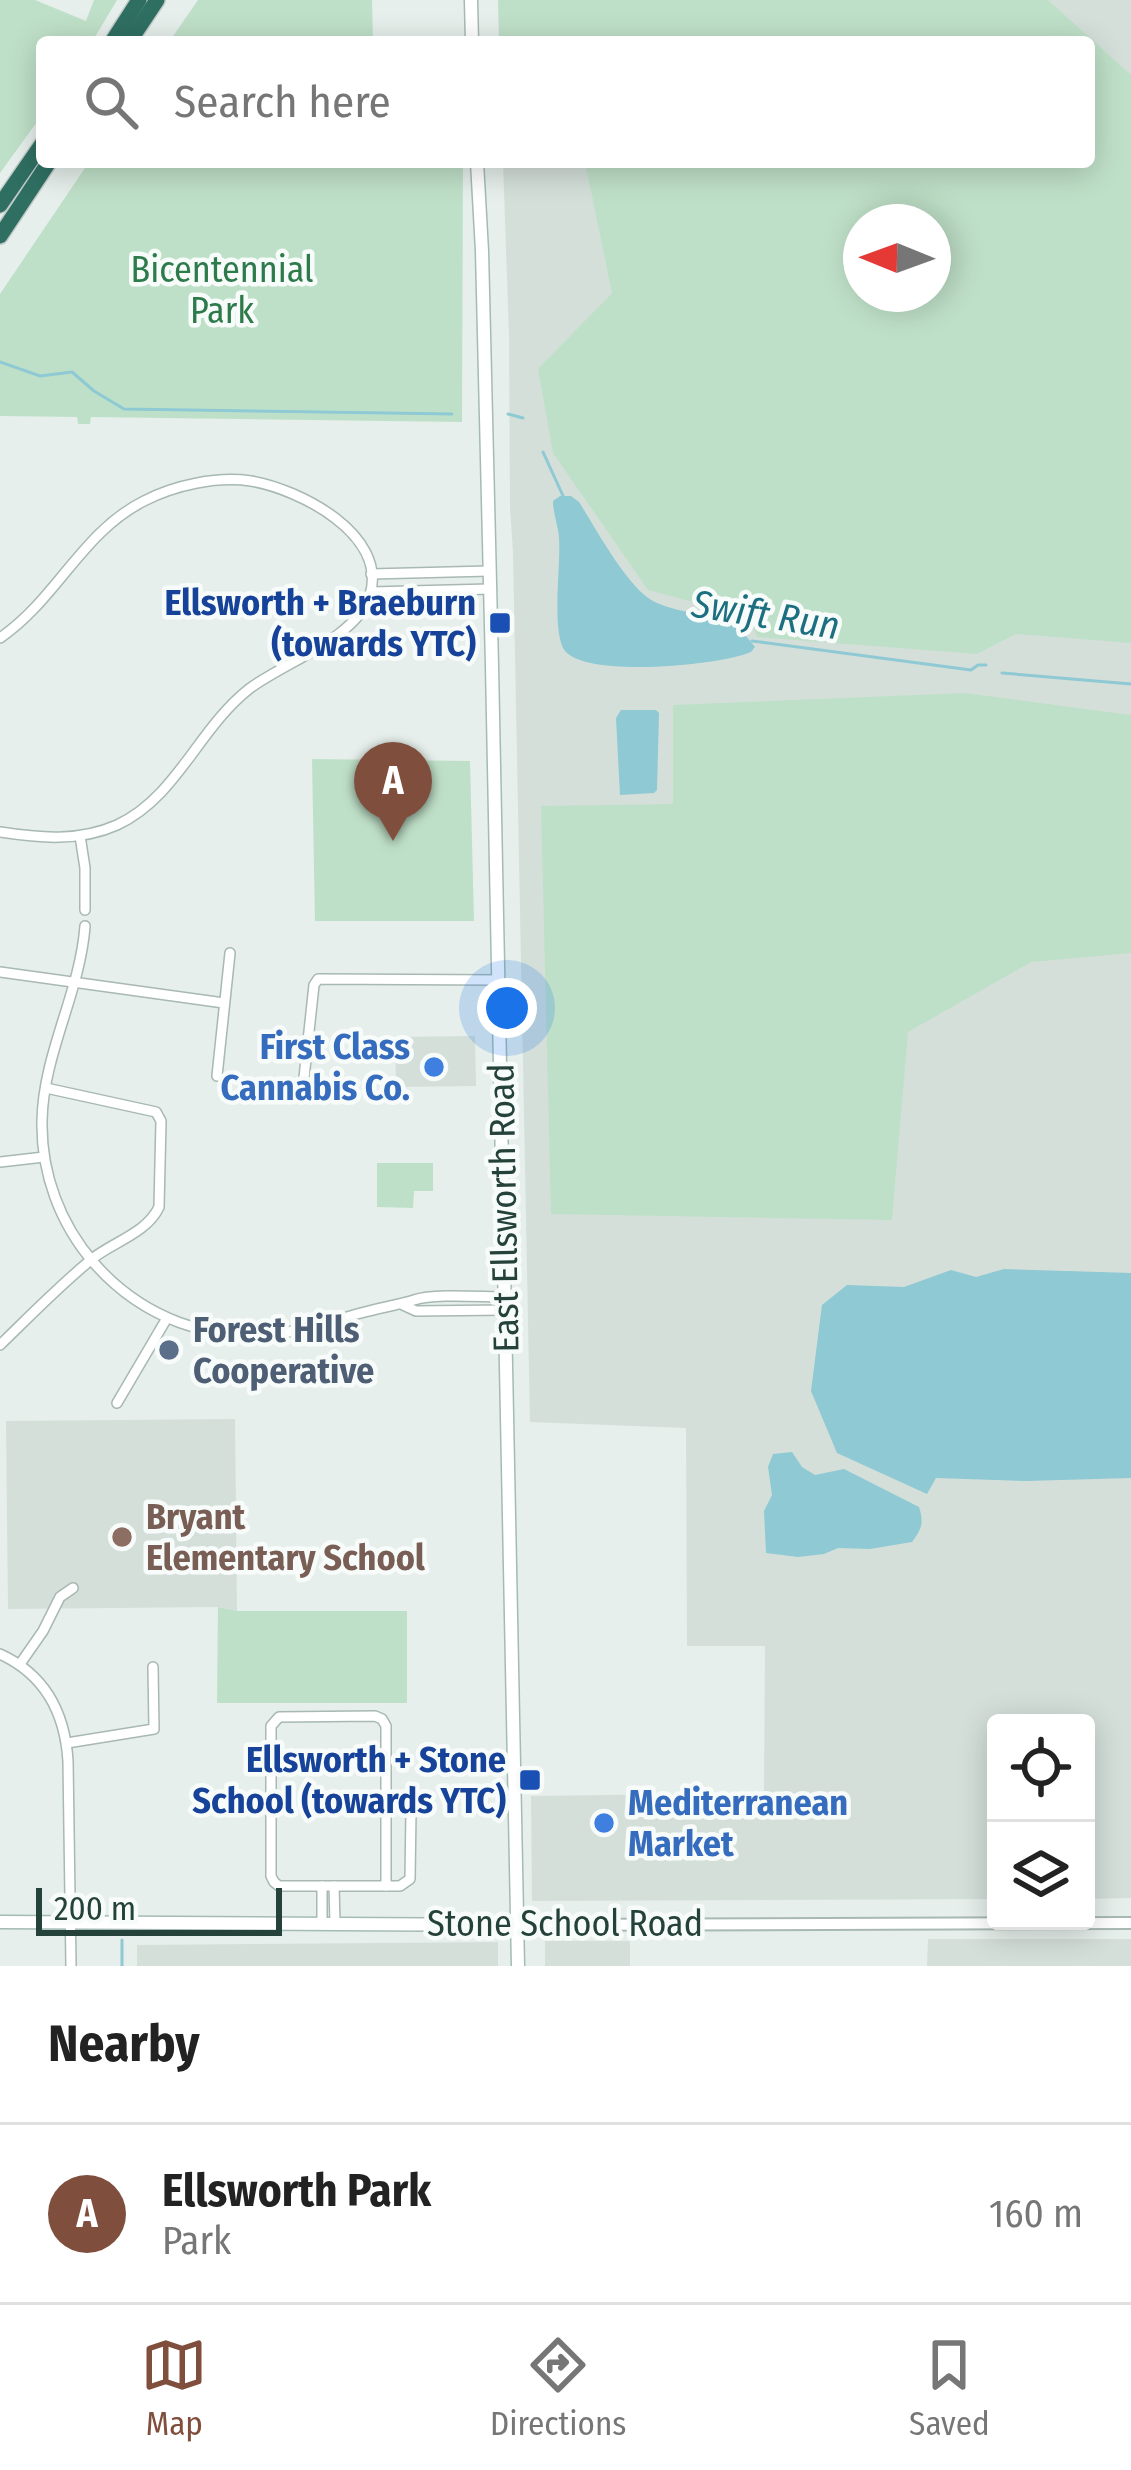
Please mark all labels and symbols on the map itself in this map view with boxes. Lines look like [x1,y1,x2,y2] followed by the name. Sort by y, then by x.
[843,204,951,312] north arrow
[130,248,314,333] park label: Bicentennial Park
[688,580,843,649] water label: Swift Run
[164,581,476,666] place label: Ellsworth + Braeburn (towards YTC)
[487,610,513,636] marker: Ellsworth + Braeburn (towards YTC)
[354,742,432,841] pin: A
[477,978,537,1038] your location
[221,1025,410,1110] place label: First Class Cannabis Co.
[421,1054,447,1080] marker: First Class Cannabis Co.
[479,1063,529,1353] street label: East Ellsworth Road
[193,1308,374,1393] place label: Forest Hills Cooperative
[156,1337,182,1363] marker: Forest Hills Cooperative
[146,1495,425,1580] place label: Bryant Elementary School
[109,1524,135,1550] marker: Bryant Elementary School
[192,1738,506,1823] place label: Ellsworth + Stone School (towards YTC)
[517,1767,543,1793] marker: Ellsworth + Stone School (towards YTC)
[628,1781,848,1866] place label: Mediterranean Market
[591,1810,617,1836] marker: Mediterranean Market
[36,1882,282,1935] scale bar
[427,1902,703,1946] street label: Stone School Road

